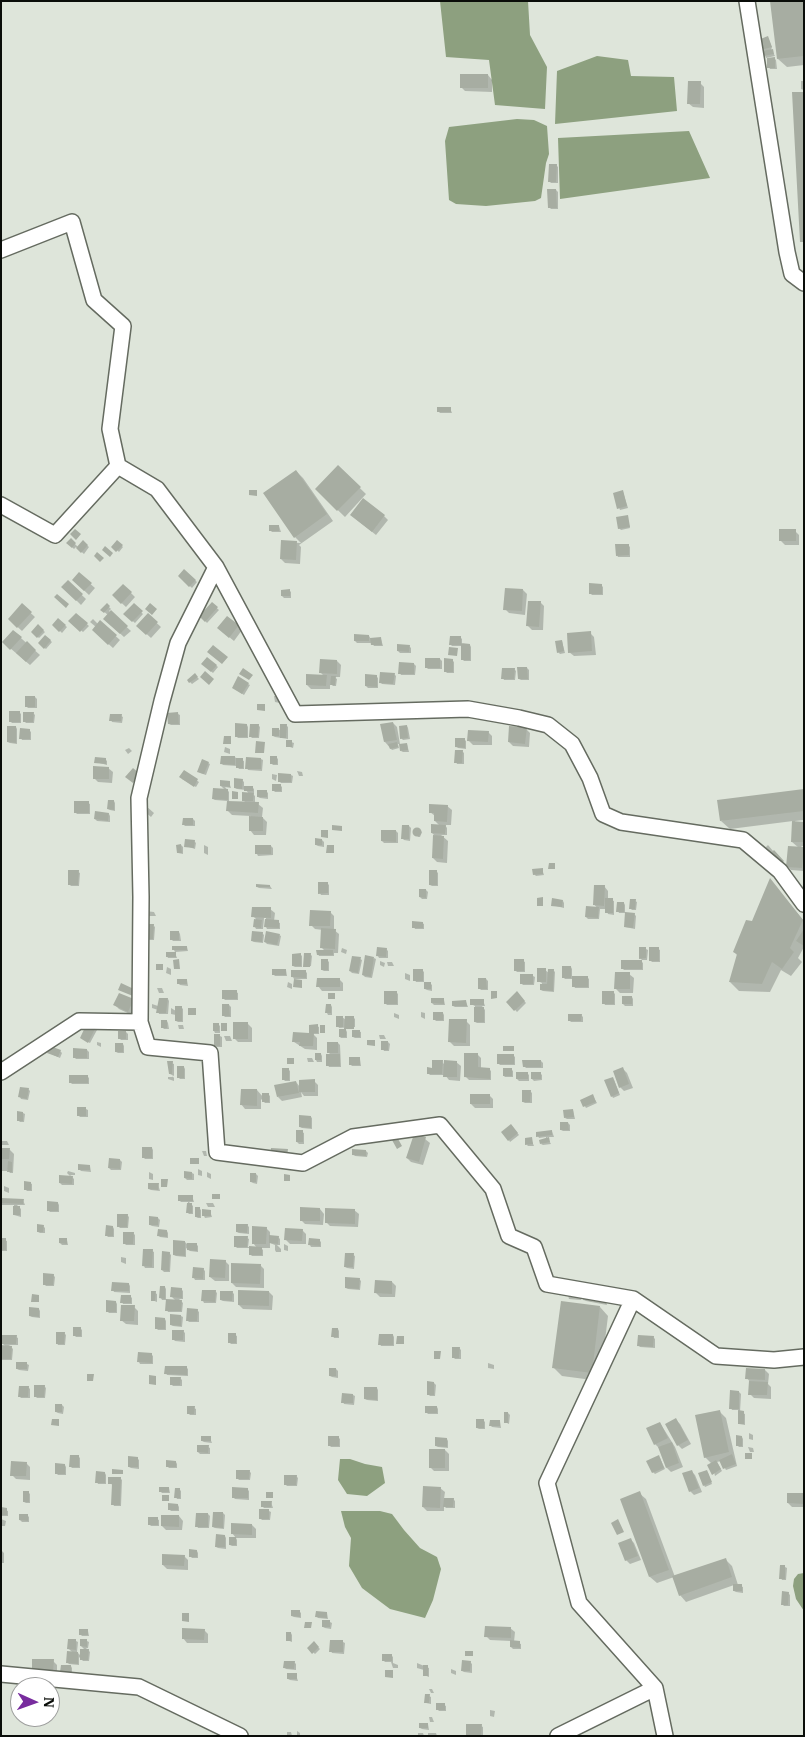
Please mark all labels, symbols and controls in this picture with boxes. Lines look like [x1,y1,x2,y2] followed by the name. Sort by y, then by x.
[10,1677,60,1727] north arrow
[40,1697,58,1708] text: N

